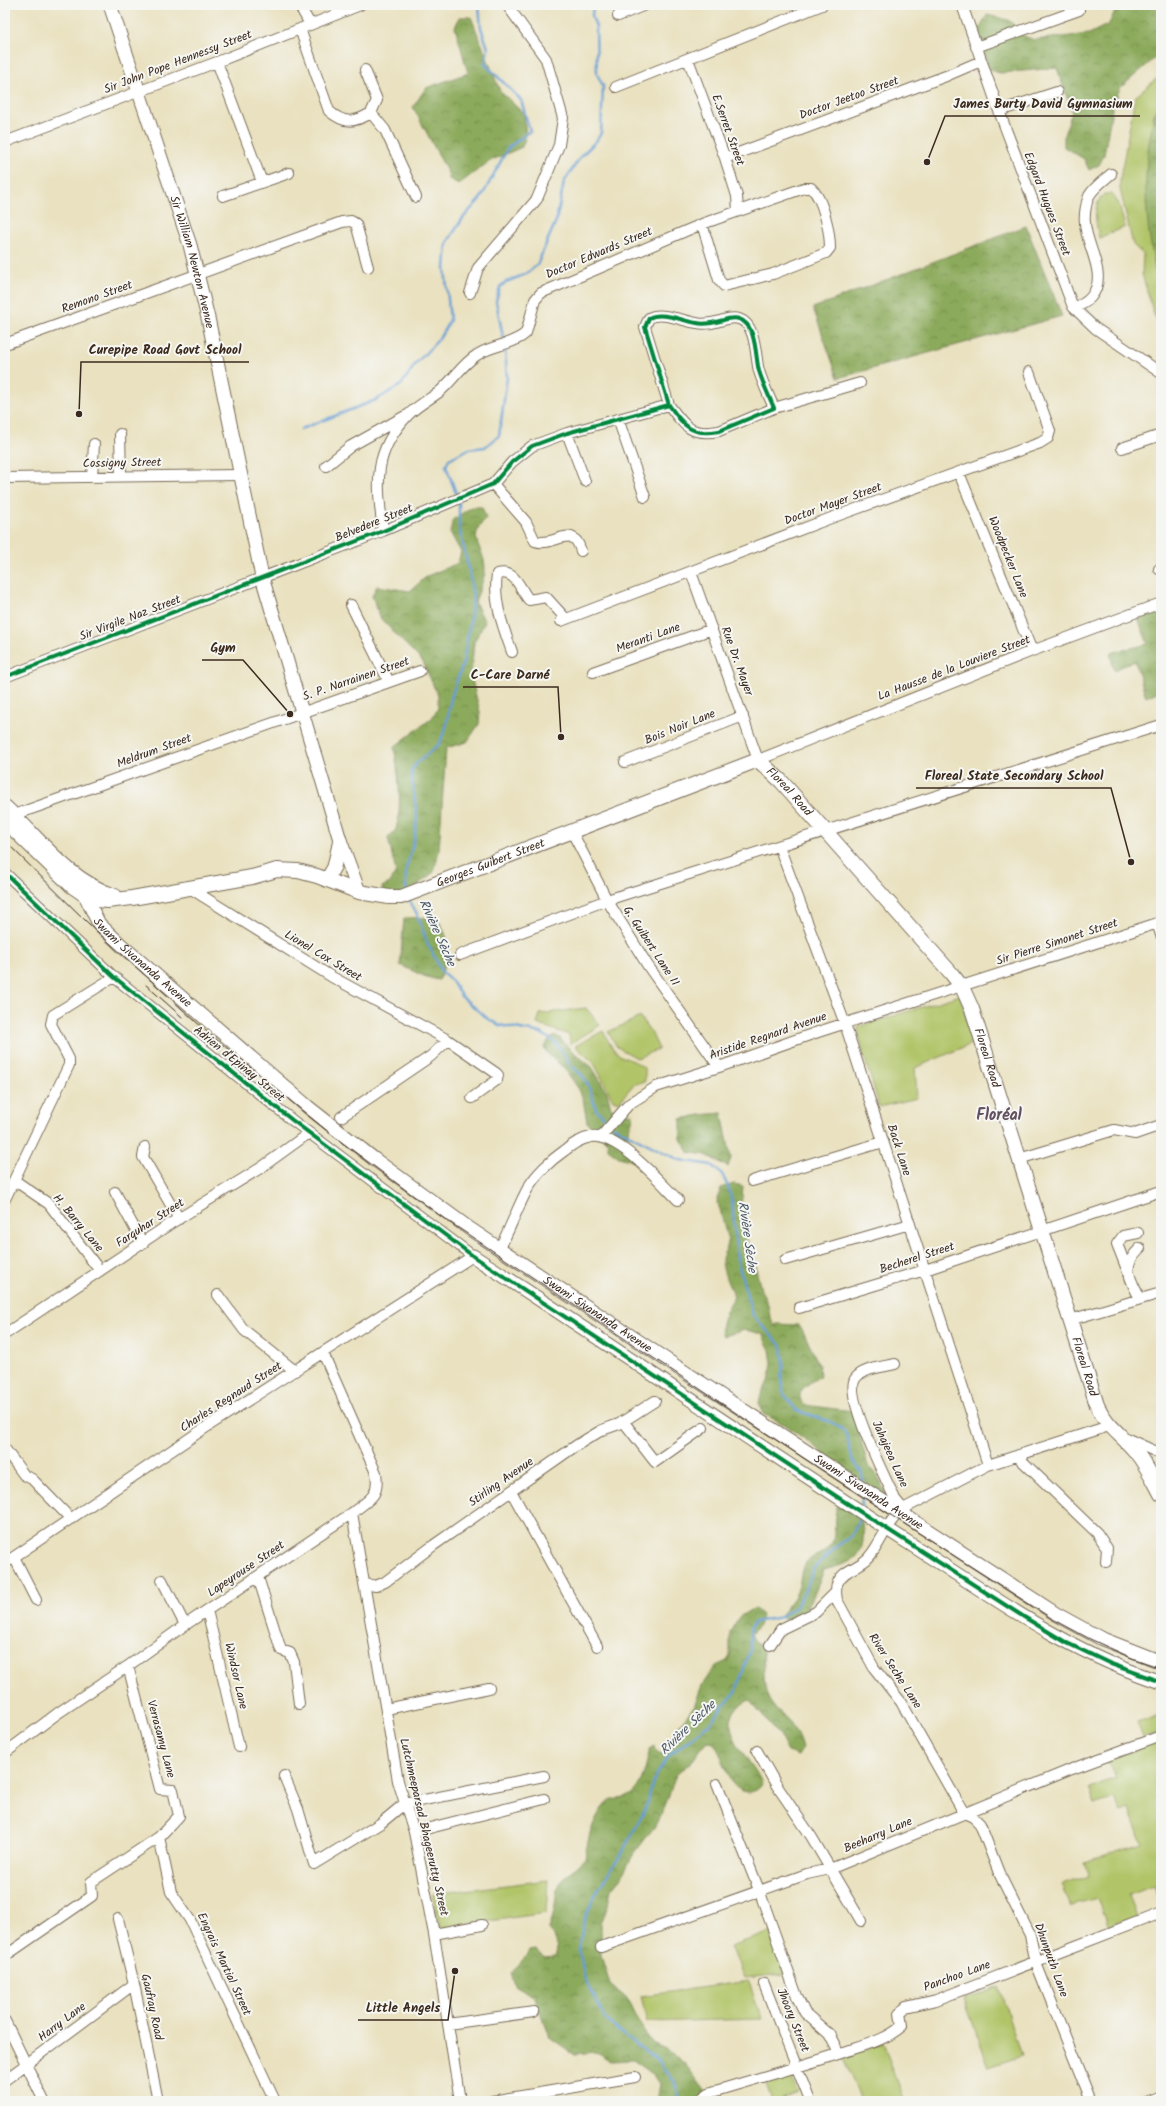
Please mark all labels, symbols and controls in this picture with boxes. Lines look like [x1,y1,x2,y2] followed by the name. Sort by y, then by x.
[101,25,255,99] street label: Sir John Pope Hennessy Street
[797,71,902,125] street label: Doctor Jeetoo Street
[945,91,1140,116] callout: James Burty David Gymnasium
[706,92,750,169] street label: E.Serret Street
[953,94,1133,115] text: James Burty David Gymnasium
[1018,149,1076,259] street label: Edgard Hugues Street
[165,193,220,331] street label: Sir William Newton Avenue
[543,222,656,284] street label: Doctor Edwards Street
[59,275,136,319] street label: Remono Street
[81,337,249,362] callout: Curepipe Road Govt School
[89,340,242,361] text: Curepipe Road Govt School
[82,453,162,473] street label: Cossigny Street
[781,477,885,530] street label: Doctor Mayer Street
[332,499,416,547] street label: Belvedere Street
[983,513,1033,601] street label: Woodpecker Lane
[77,590,184,646] street label: Sir Virgile Naz Street
[613,617,683,658] street label: Meranti Lane
[716,624,759,699] street label: Rue Dr. Mayer
[875,630,1033,706] street label: La Hausse de la Louviere Street
[202,635,243,660] callout: Gym
[210,638,236,659] text: Gym
[300,652,412,706] street label: S. P. Narrainen Street
[463,662,558,687] callout: C-Care Darné
[471,665,550,686] text: C-Care Darné
[642,704,719,750] street label: Bois Noir Lane
[114,729,194,773] street label: Meldrum Street
[762,762,818,821] street label: Floreal Road
[916,763,1111,788] callout: Floreal State Secondary School
[925,766,1104,787] text: Floreal State Secondary School
[433,833,548,892] street label: Georges Guibert Street
[413,896,462,971] water label: Rivière Sèche
[618,902,684,990] street label: G. Guibert Lane II
[994,913,1121,971] street label: Sir Pierre Simonet Street
[88,915,197,1012] street label: Swami Sivananda Avenue
[281,925,366,987] street label: Lionel Cox Street
[707,1007,830,1065] street label: Aristide Regnard Avenue
[189,1021,289,1107] street label: Adrien d'Epinay Street
[969,1025,1006,1091] street label: Floreal Road
[976,1103,1023,1128] district label: Floréal
[882,1122,916,1179] street label: Back Lane
[48,1190,109,1257] street label: H. Barry Lane
[112,1193,188,1252] street label: Farquhar Street
[732,1200,763,1275] water label: Rivière Sèche
[877,1237,957,1279] street label: Becherel Street
[539,1271,656,1358] street label: Swami Sivananda Avenue
[1067,1334,1103,1400] street label: Floreal Road
[176,1357,286,1437] street label: Charles Regnaud Street
[867,1417,913,1491] street label: Jahajeea Lane
[810,1449,928,1535] street label: Swami Sivananda Avenue
[464,1452,538,1512] street label: Stirling Avenue
[203,1536,289,1602] street label: Lapeyrouse Street
[863,1629,927,1713] street label: River Seche Lane
[219,1641,253,1712] street label: Windsor Lane
[655,1695,722,1760] water label: Rivière Sèche
[141,1698,181,1781] street label: Verrasamy Lane
[394,1736,454,1918] street label: Lutchmeeparsad Bhageerutty Street
[841,1812,916,1858] street label: Beeharry Lane
[192,1909,256,2019] street label: Engrais Martial Street
[1029,1920,1073,2000] street label: Dhunputh Lane
[921,1955,994,1997] street label: Panchoo Lane
[136,1972,169,2043] street label: Gaufray Road
[771,1985,815,2055] street label: Jhoory Street
[358,1995,448,2020] callout: Little Angels
[34,1997,91,2046] street label: Harry Lane
[366,1998,440,2019] text: Little Angels

